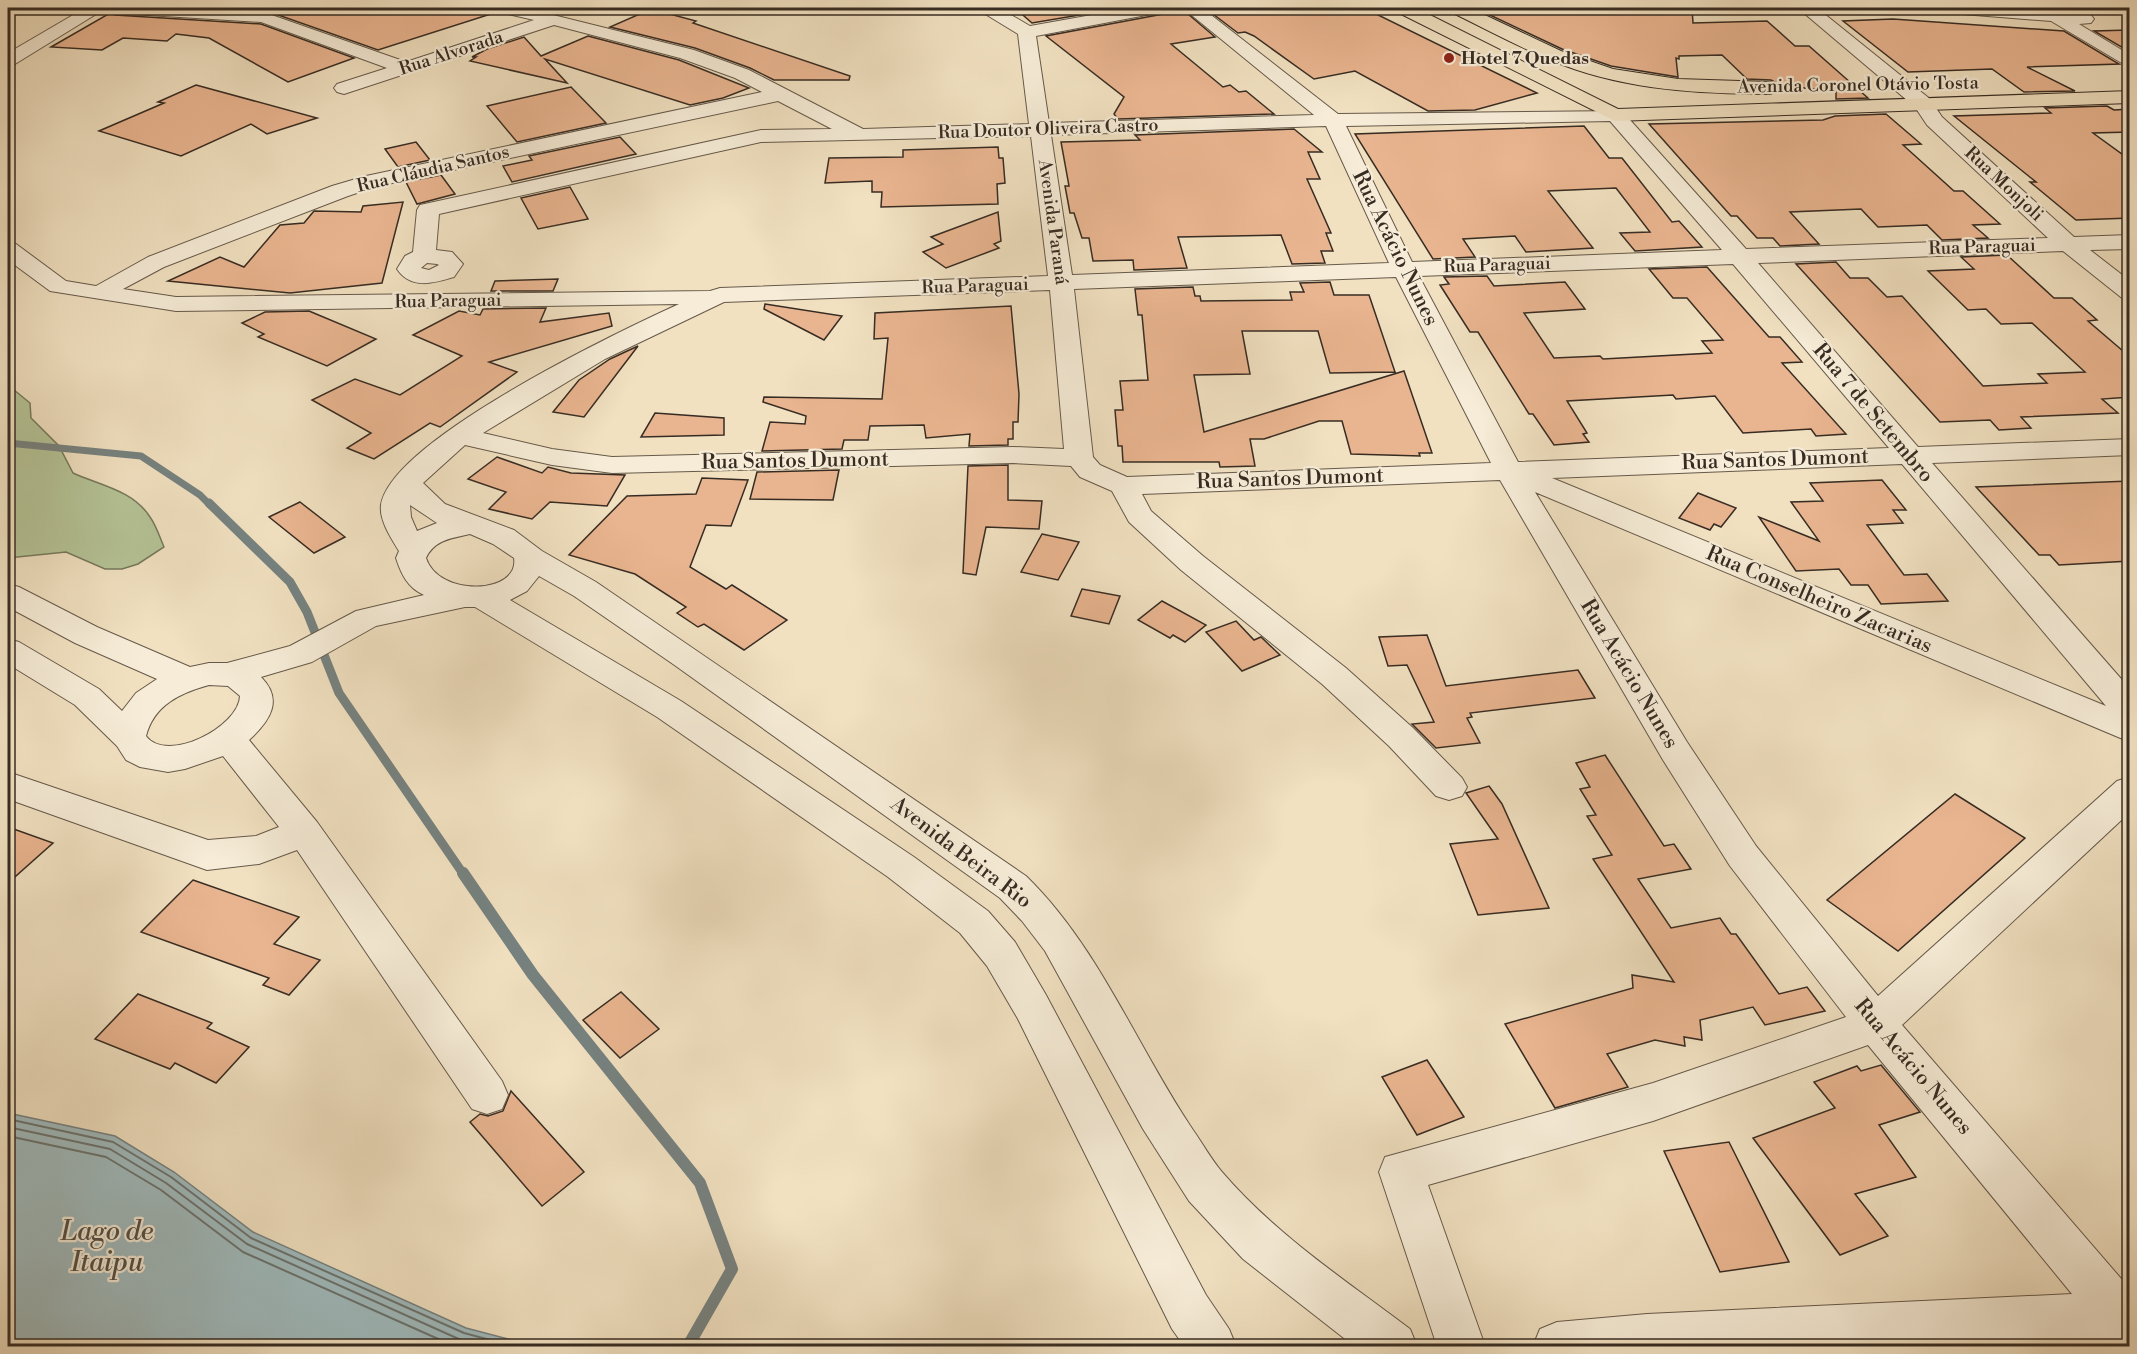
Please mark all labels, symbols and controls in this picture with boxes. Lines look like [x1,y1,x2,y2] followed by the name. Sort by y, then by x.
[396,25,507,81] street label: Rua Alvorada
[1461,47,1589,70] place label: Hotel 7 Quedas
[1442,51,1456,65] marker: Hotel 7 Quedas
[1736,71,1980,99] street label: Avenida Coronel Otávio Tosta
[937,114,1159,144] street label: Rua Doutor Oliveira Castro
[354,140,512,198] street label: Rua Cláudia Santos
[1960,142,2048,226] street label: Rua Monjoli
[1033,157,1073,287] street label: Avenida Paraná
[1346,166,1444,330] street label: Rua Acácio Nunes
[1928,234,2036,260] street label: Rua Paraguai
[1443,252,1551,278] street label: Rua Paraguai
[921,273,1029,299] street label: Rua Paraguai
[394,289,502,313] street label: Rua Paraguai
[1807,338,1939,488] street label: Rua 7 de Setembro
[1681,444,1870,476] street label: Rua Santos Dumont
[701,446,890,476] street label: Rua Santos Dumont
[1196,463,1385,495] street label: Rua Santos Dumont
[1702,541,1936,659] street label: Rua Conselheiro Zacarias
[1574,595,1684,753] street label: Rua Acácio Nunes
[885,791,1037,915] street label: Avenida Beira Rio
[1848,994,1978,1140] street label: Rua Acácio Nunes
[60,1215,154,1280] water label: Lago de Itaipu

